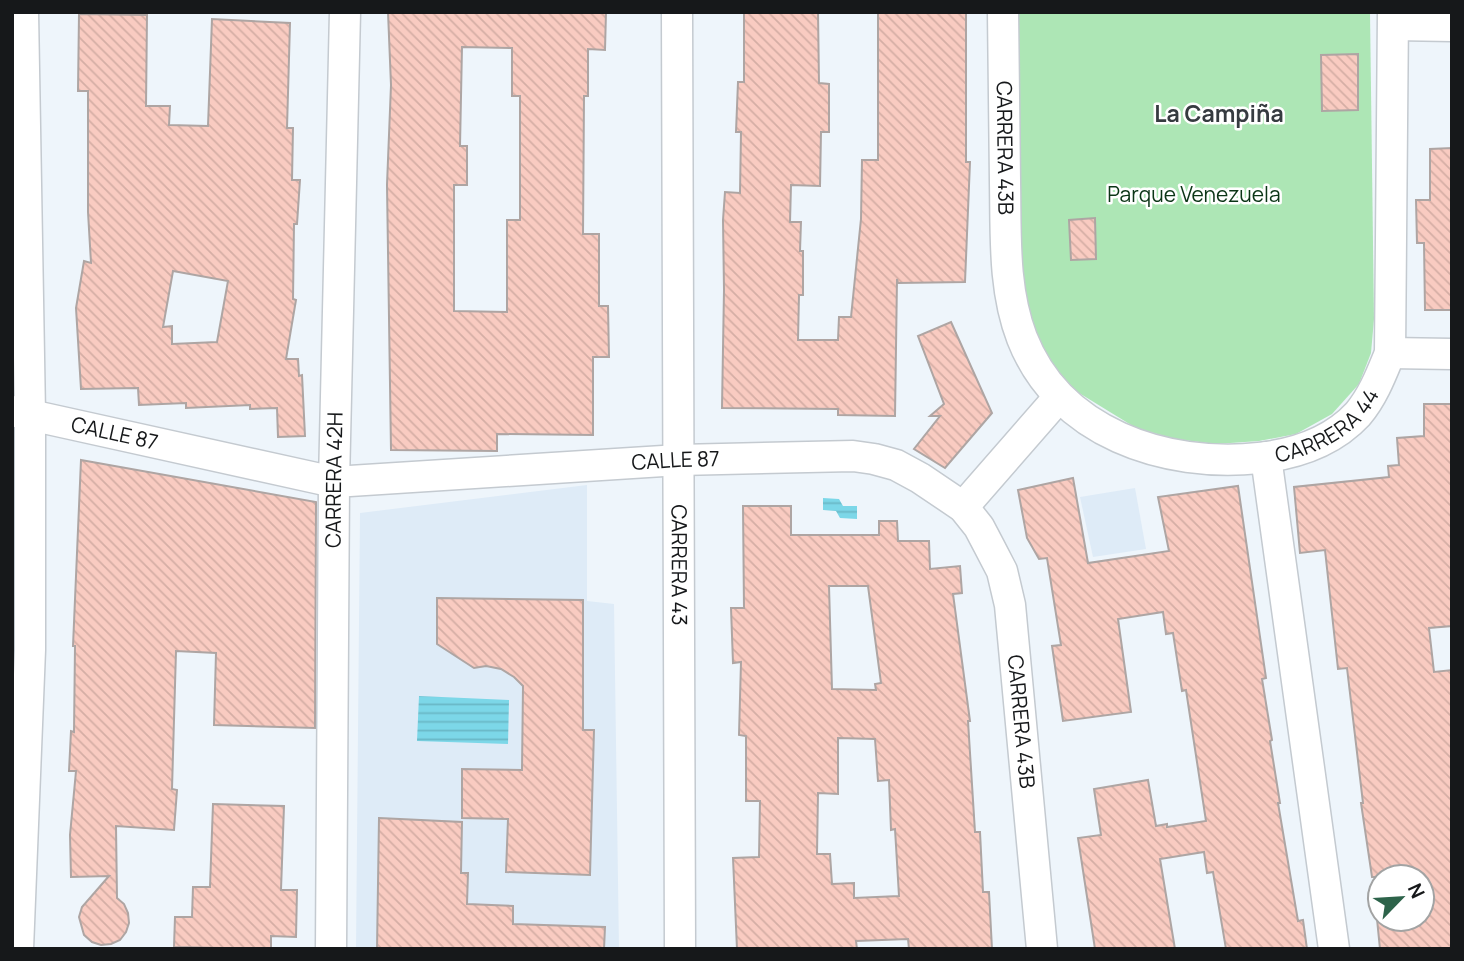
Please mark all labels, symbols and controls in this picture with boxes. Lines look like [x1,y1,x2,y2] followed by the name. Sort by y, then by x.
[991,81,1020,215] street label: CARRERA 43B
[1154,97,1284,129] district label: La Campiña
[1107,180,1281,208] park label: Parque Venezuela
[1272,383,1385,468] street label: CARRERA 44
[69,409,161,456] street label: CALLE 87
[319,412,349,548] street label: CARRERA 42H
[631,444,720,476] street label: CALLE 87
[666,504,694,626] street label: CARRERA 43
[1002,654,1042,790] street label: CARRERA 43B
[1366,863,1436,933] north arrow
[1402,879,1431,902] text: N

